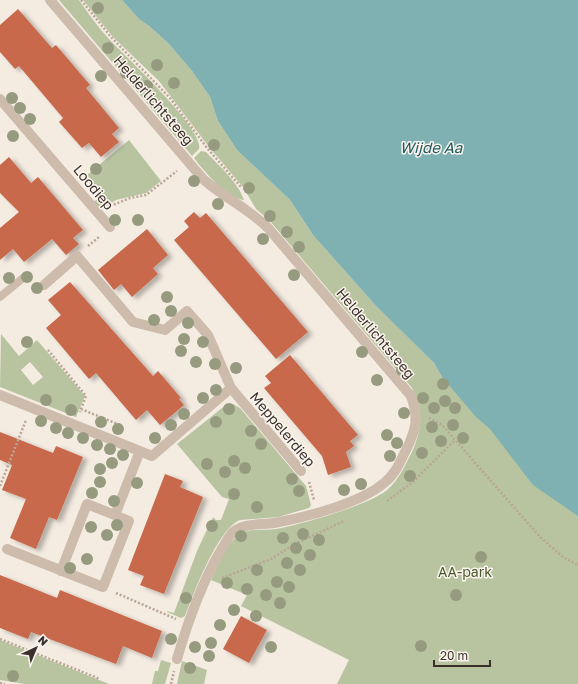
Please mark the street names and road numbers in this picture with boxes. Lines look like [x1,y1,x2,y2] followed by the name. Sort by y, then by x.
[110,52,198,148] street label: Helderlichtsteeg
[70,161,118,213] street label: Loodiep
[333,284,419,382] street label: Helderlichtsteeg
[247,388,319,470] street label: Meppelerdiep

